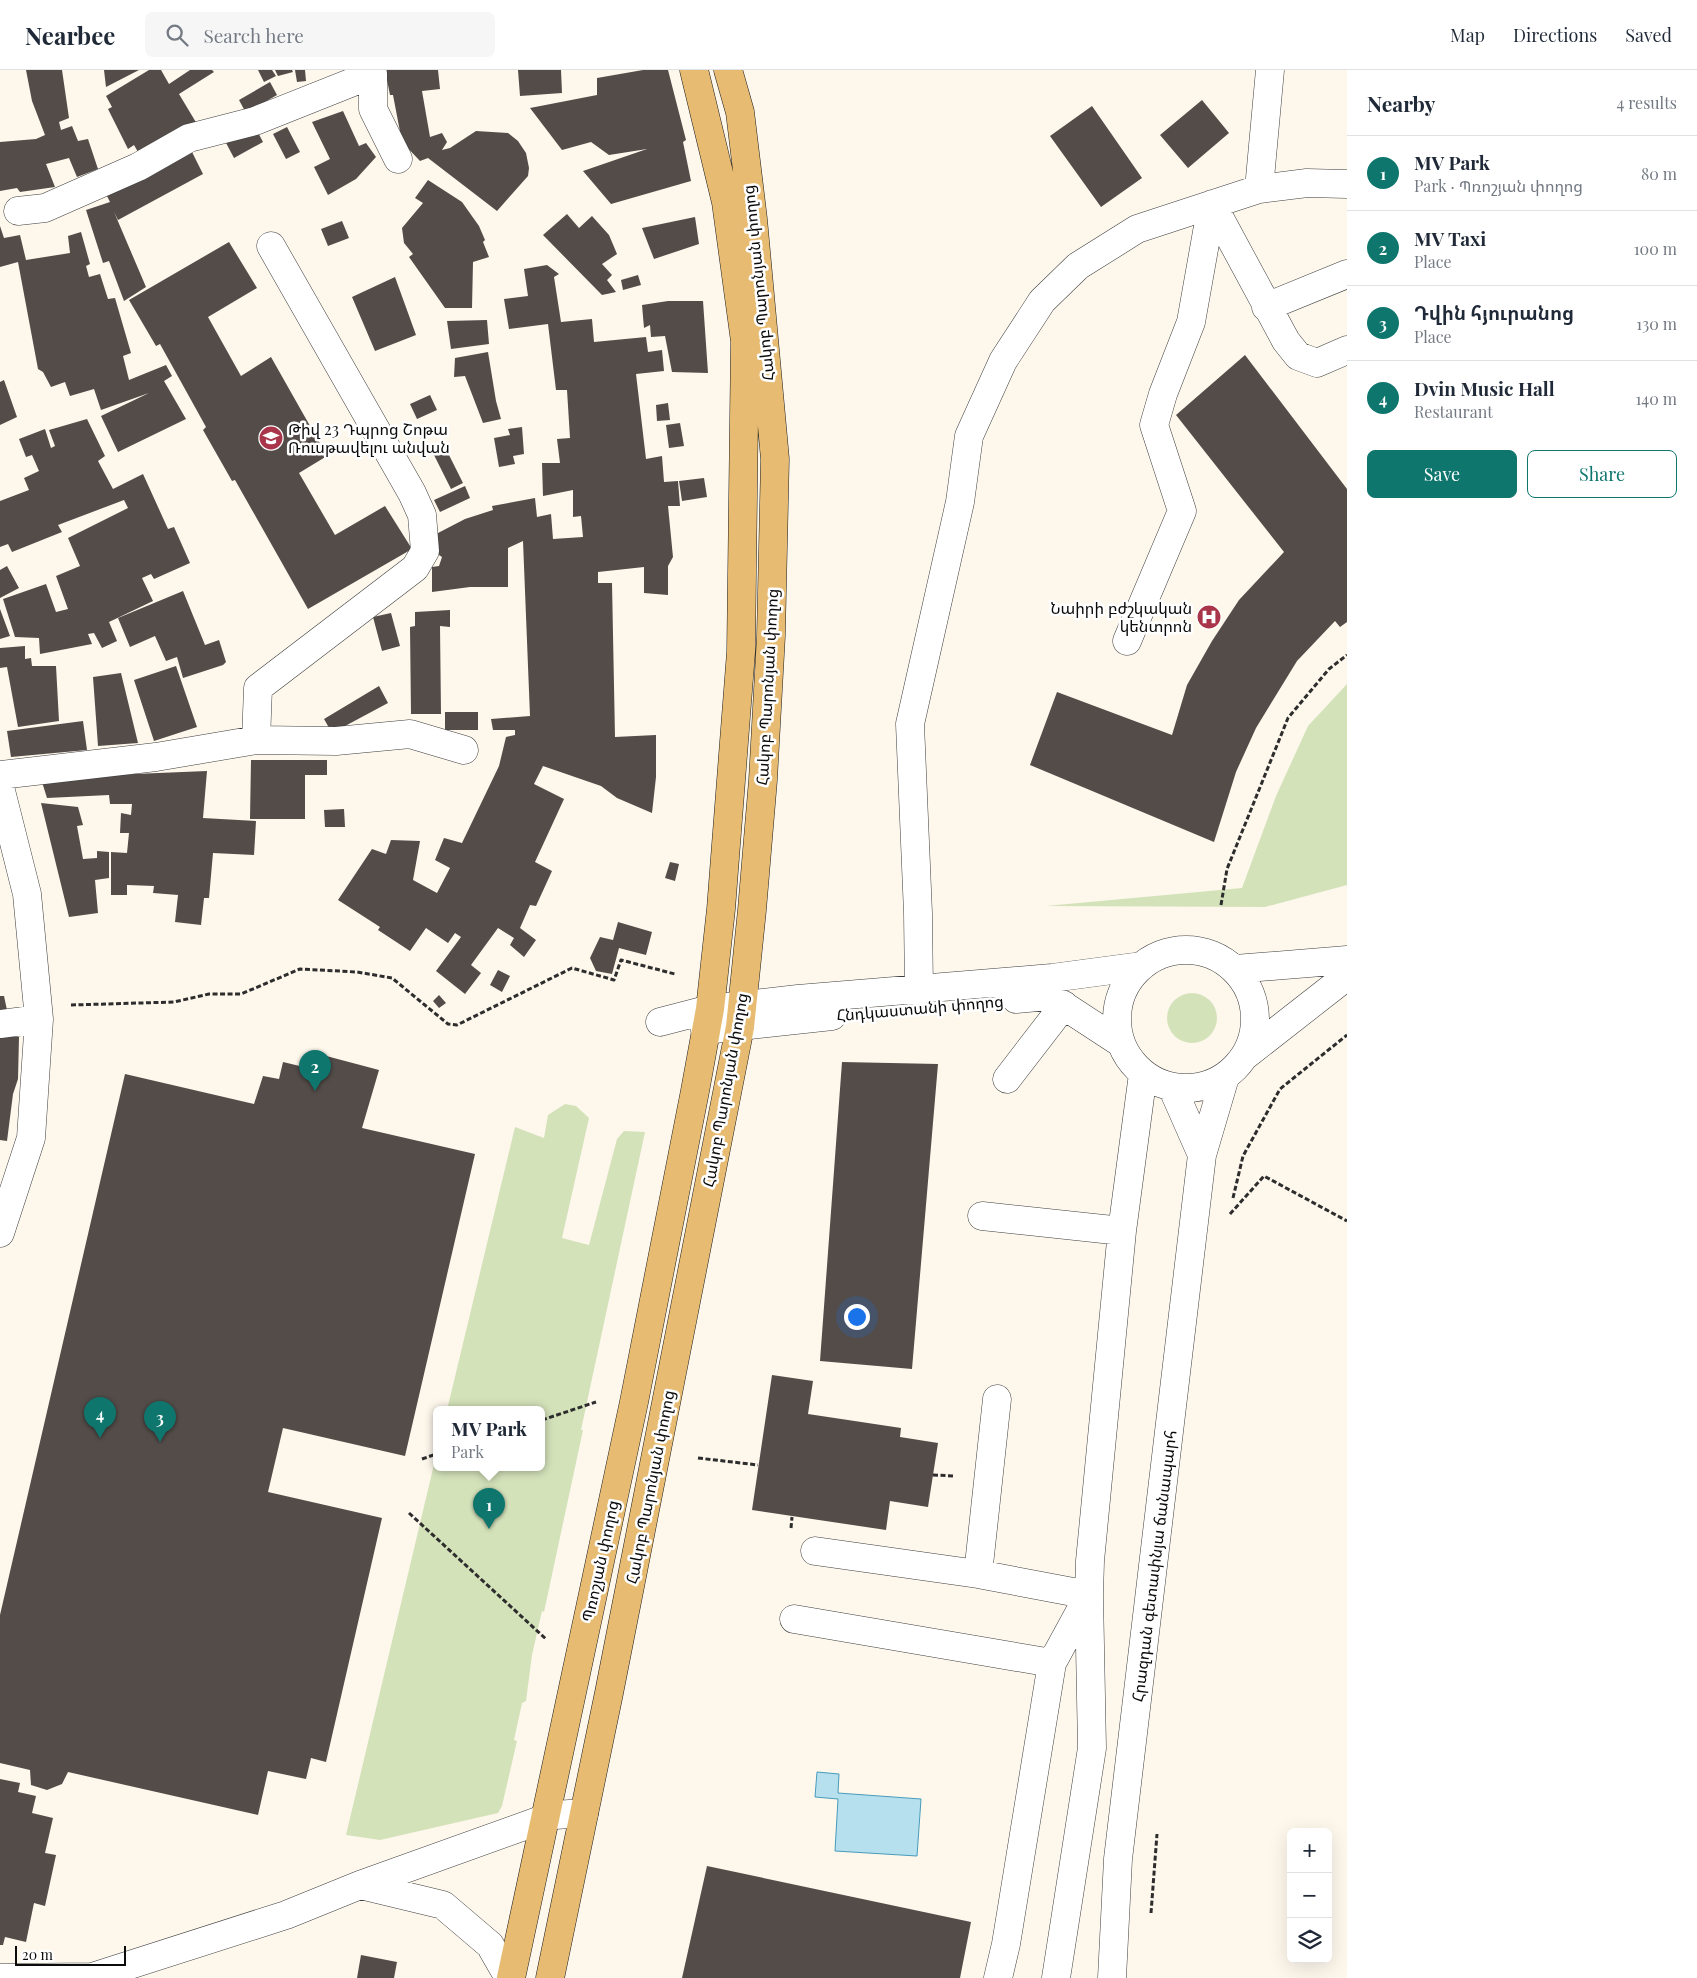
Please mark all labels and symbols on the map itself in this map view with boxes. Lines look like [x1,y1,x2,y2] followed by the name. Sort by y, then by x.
[737,184,778,382] street label: Հակոբ Պարոնյան փողոց
[288,418,450,457] place label: Թիվ 23 Դպրոց Շոթա Ռուսթավելու անվան
[258,425,284,451] school or university icon: Թիվ 23 Դպրոց Շոթա Ռուսթավելու անվան
[751,588,782,786] street label: Հակոբ Պարոնյան փողոց
[1051,597,1192,636] place label: Նաիրի բժշկական կենտրոն
[1196,604,1222,630] hospital icon: Նաիրի բժշկական կենտրոն
[835,990,1004,1025] street label: Հնդկաստանի փողոց
[697,991,752,1189] street label: Հակոբ Պարոնյան փողոց
[299,1050,331,1091] pin: 2
[844,1304,870,1330] your location
[620,1388,679,1586] street label: Հակոբ Պարոնյան փողոց
[84,1397,116,1438] pin: 4
[144,1401,176,1442] pin: 3
[1126,1429,1181,1703] street label: Հրազդան գետափնյա ճանապարհ
[473,1488,505,1529] pin: 1
[576,1498,623,1624] street label: Պռոշյան փողոց
[15,1943,126,1966] scale bar

